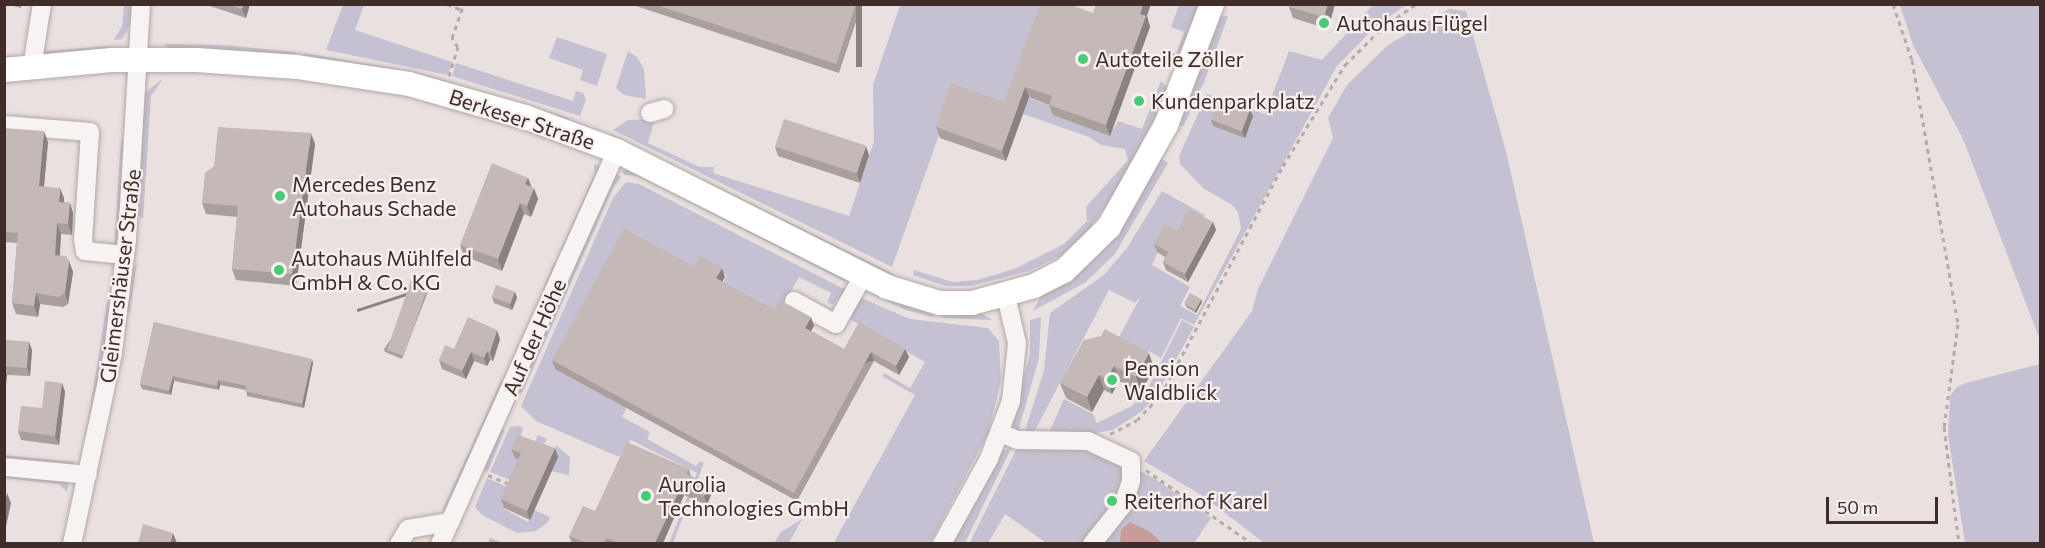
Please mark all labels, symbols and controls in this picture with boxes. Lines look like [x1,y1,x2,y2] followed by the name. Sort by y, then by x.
[1336,10,1488,36] place label: Autohaus Flügel
[1317,16,1331,30] marker: Autohaus Flügel
[1095,46,1244,72] place label: Autoteile Zöller
[1076,52,1090,66] marker: Autoteile Zöller
[446,84,598,154] street label: Berkeser Straße
[1151,88,1315,114] place label: Kundenparkplatz
[1132,94,1146,108] marker: Kundenparkplatz
[94,167,146,385] street label: Gleimershäuser Straße
[292,171,456,221] place label: Mercedes Benz Autohaus Schade
[273,189,287,203] marker: Mercedes Benz Autohaus Schade
[291,245,472,295] place label: Autohaus Mühlfeld GmbH & Co. KG
[272,263,286,277] marker: Autohaus Mühlfeld GmbH & Co. KG
[497,275,571,399] street label: Auf der Höhe
[1124,355,1218,405] place label: Pension Waldblick
[1105,373,1119,387] marker: Pension Waldblick
[658,471,849,521] place label: Aurolia Technologies GmbH
[1829,485,1942,523] scale bar
[1124,488,1268,514] place label: Reiterhof Karel
[639,489,653,503] marker: Aurolia Technologies GmbH
[1105,494,1119,508] marker: Reiterhof Karel
[1837,496,1878,518] text: 50 m

